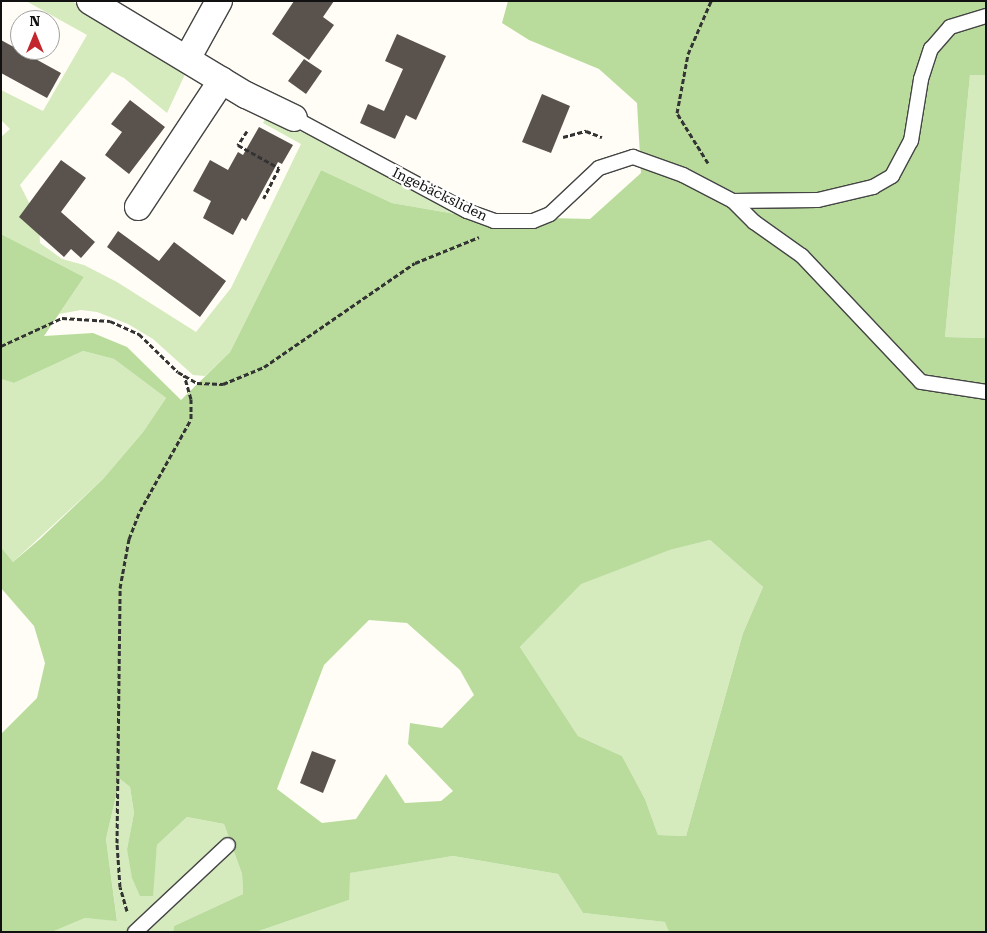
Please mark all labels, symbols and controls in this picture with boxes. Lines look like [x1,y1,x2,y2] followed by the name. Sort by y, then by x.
[10,10,60,60] north arrow
[30,13,40,29] text: N
[390,164,490,224] street label: Ingebäcksliden

